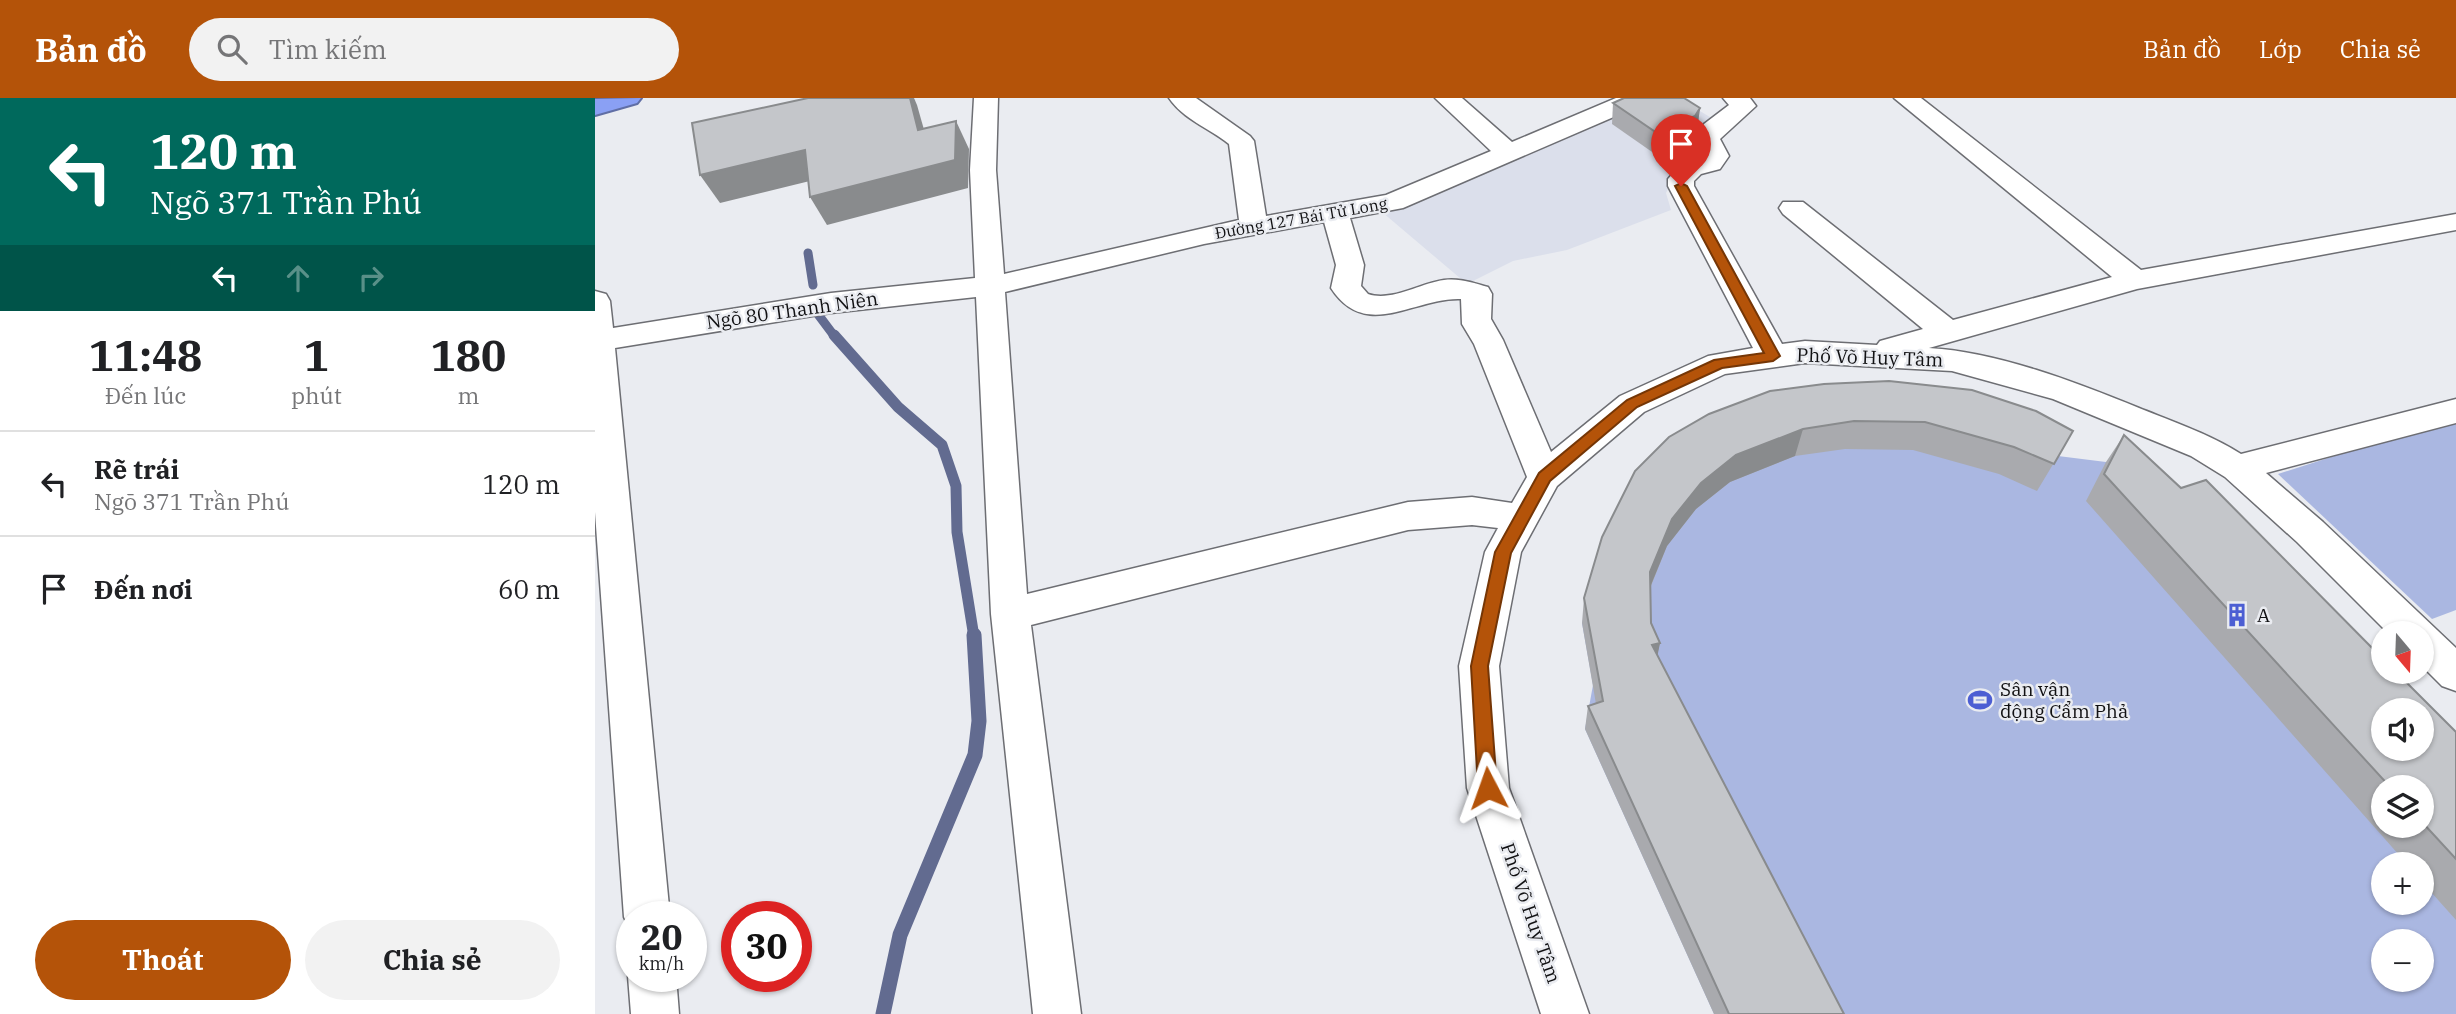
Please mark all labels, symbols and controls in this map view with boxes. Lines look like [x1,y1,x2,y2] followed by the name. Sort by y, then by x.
[189,18,679,81] search box
[35,28,147,71] text: Bản đồ
[213,30,251,68] icon: search
[269,32,387,66] text: Tìm kiếm
[2143,33,2221,65] text: Bản đồ
[2259,33,2302,65] text: Lớp
[2340,33,2421,65] text: Chia sẻ
[1651,114,1711,186] pin
[150,119,297,182] text: 120 m
[1662,125,1700,163] icon: arrive
[35,126,126,217] icon: left
[150,181,422,223] text: Ngõ 371 Trần Phú
[1213,193,1389,243] street label: Đường 127 Bái Tử Long
[206,259,244,297] icon: left
[279,259,317,297] icon: ahead
[352,259,390,297] icon: right
[705,286,879,334] street label: Ngõ 80 Thanh Niên
[89,328,202,383] text: 11:48
[304,328,329,383] text: 1
[431,328,506,383] text: 180
[1796,342,1944,372] street label: Phố Võ Huy Tâm
[105,380,186,410] text: Đến lúc
[291,380,342,410] text: phút
[457,380,479,410] text: m
[94,452,179,486] text: Rẽ trái
[35,465,73,503] icon: left
[482,467,560,501] text: 120 m
[94,486,289,516] text: Ngõ 371 Trần Phú
[35,570,73,608] icon: arrive
[94,572,193,606] text: Đến nơi
[498,572,560,606] text: 60 m
[2223,601,2251,629] building icon: A
[2257,603,2270,627] place label: A
[2371,621,2434,684] north arrow
[2371,621,2434,992] map controls
[2000,677,2128,723] place label: Sân vận động Cẩm Phả
[1966,686,1994,714] sports icon: Sân vận động Cẩm Phả
[2371,698,2434,761] button: sound
[1451,751,1525,825] position arrow
[2371,775,2434,838] button: layers
[1496,840,1566,986] street label: Phố Võ Huy Tâm
[2371,852,2434,915] button: +
[721,901,812,992] speed limit sign: 30
[640,914,683,960] text: 20
[35,920,291,1000] button: Thoát
[305,920,560,1000] button: Chia sẻ
[2371,929,2434,992] button: −
[639,952,684,975] text: km/h

